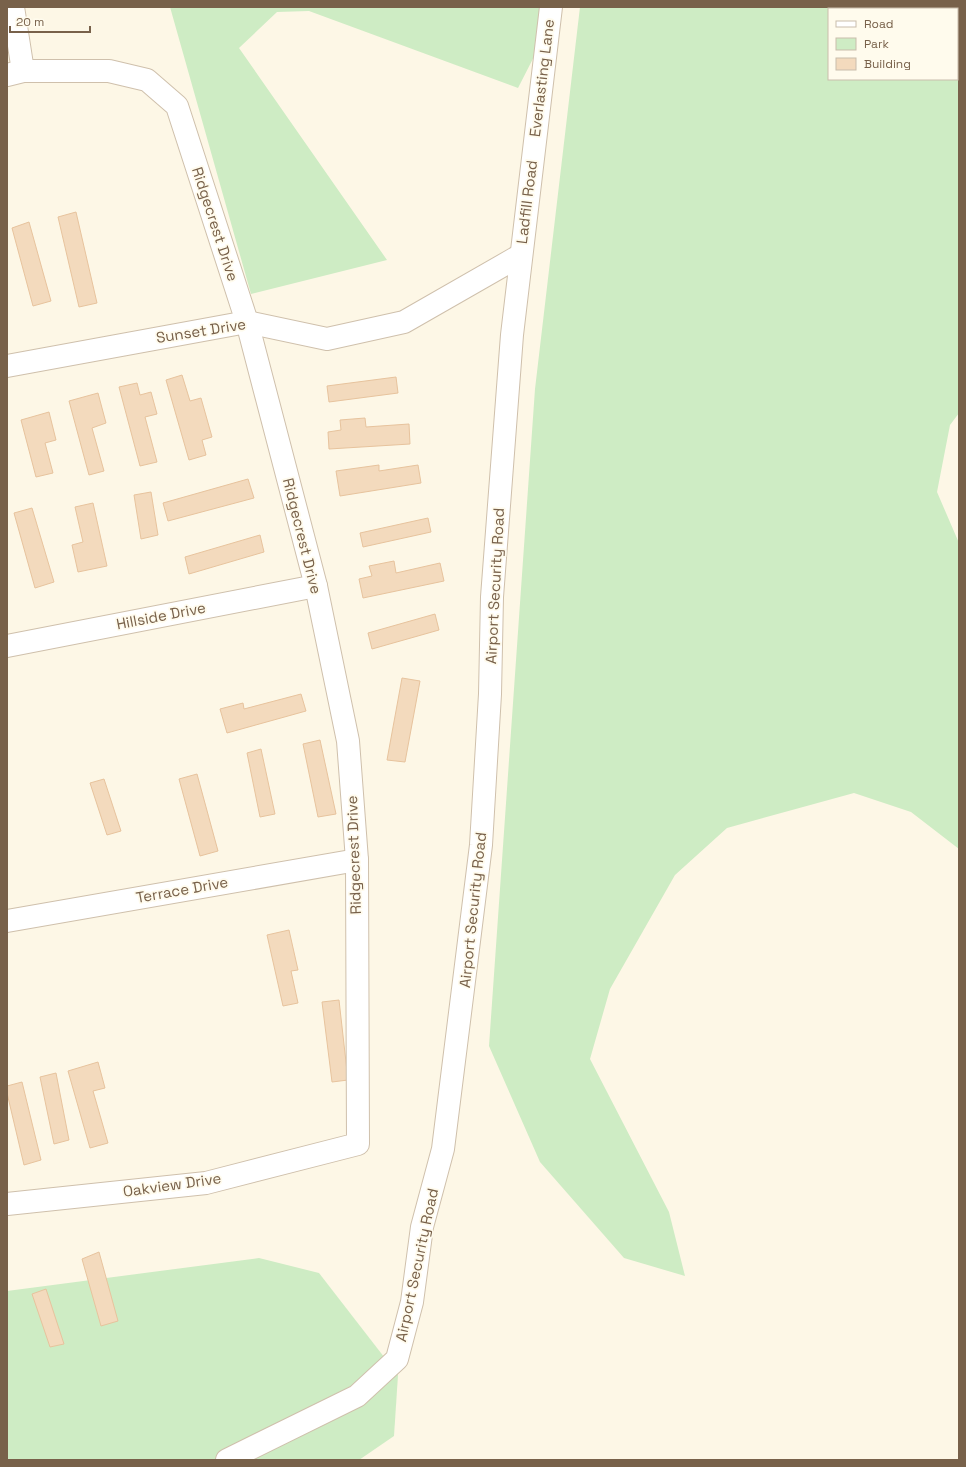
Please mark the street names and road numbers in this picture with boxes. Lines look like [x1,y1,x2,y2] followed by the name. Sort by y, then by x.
[525,18,558,138] street label: Everlasting Lane
[512,159,541,245] street label: Ladfill Road
[188,164,243,283] street label: Ridgecrest Drive
[155,314,247,347] street label: Sunset Drive
[279,476,326,596] street label: Ridgecrest Drive
[481,507,508,665] street label: Airport Security Road
[115,598,207,633] street label: Hillside Drive
[342,795,365,915] street label: Ridgecrest Drive
[455,831,490,989] street label: Airport Security Road
[134,872,230,907] street label: Terrace Drive
[122,1168,222,1201] street label: Oakview Drive
[391,1186,442,1343] street label: Airport Security Road

